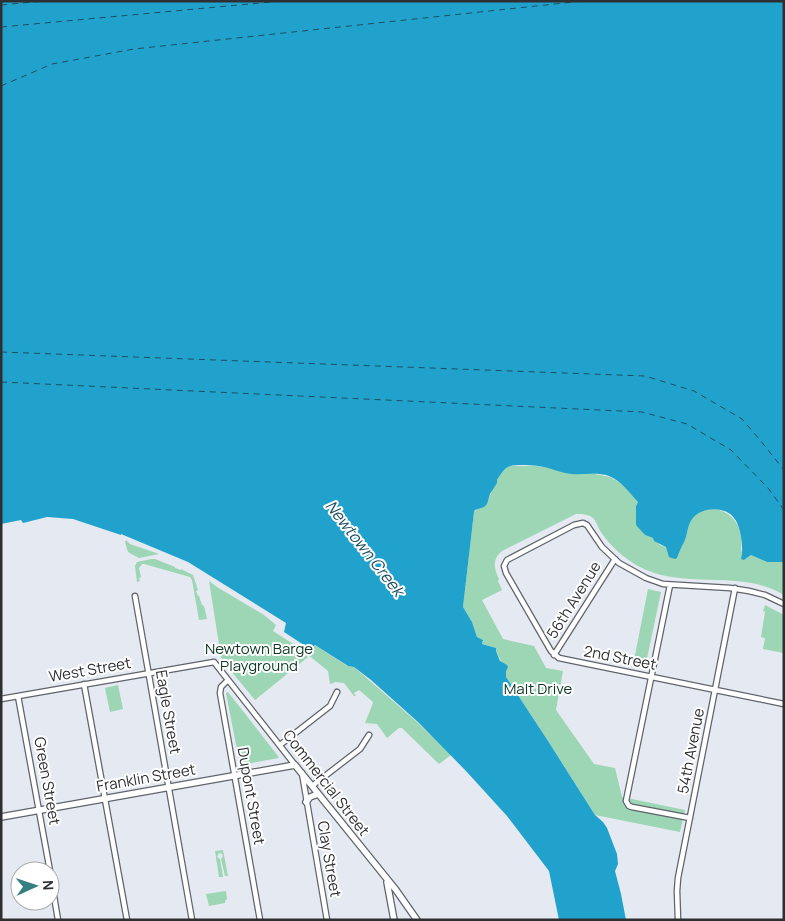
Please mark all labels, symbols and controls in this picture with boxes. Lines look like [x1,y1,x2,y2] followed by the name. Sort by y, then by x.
[321,495,411,602] water label: Newtown Creek
[542,557,606,642] street label: 56th Avenue
[205,638,313,676] park label: Newtown Barge Playground
[582,640,658,675] street label: 2nd Street
[47,652,133,687] street label: West Street
[151,668,186,756] street label: Eagle Street
[504,678,572,699] park label: Malt Drive
[672,706,709,796] street label: 54th Avenue
[278,725,375,840] street label: Commercial Street
[29,735,66,827] street label: Green Street
[233,745,270,846] street label: Dupont Street
[95,758,197,797] street label: Franklin Street
[312,819,347,899] street label: Clay Street
[10,861,60,911] north arrow
[39,880,58,891] text: N

